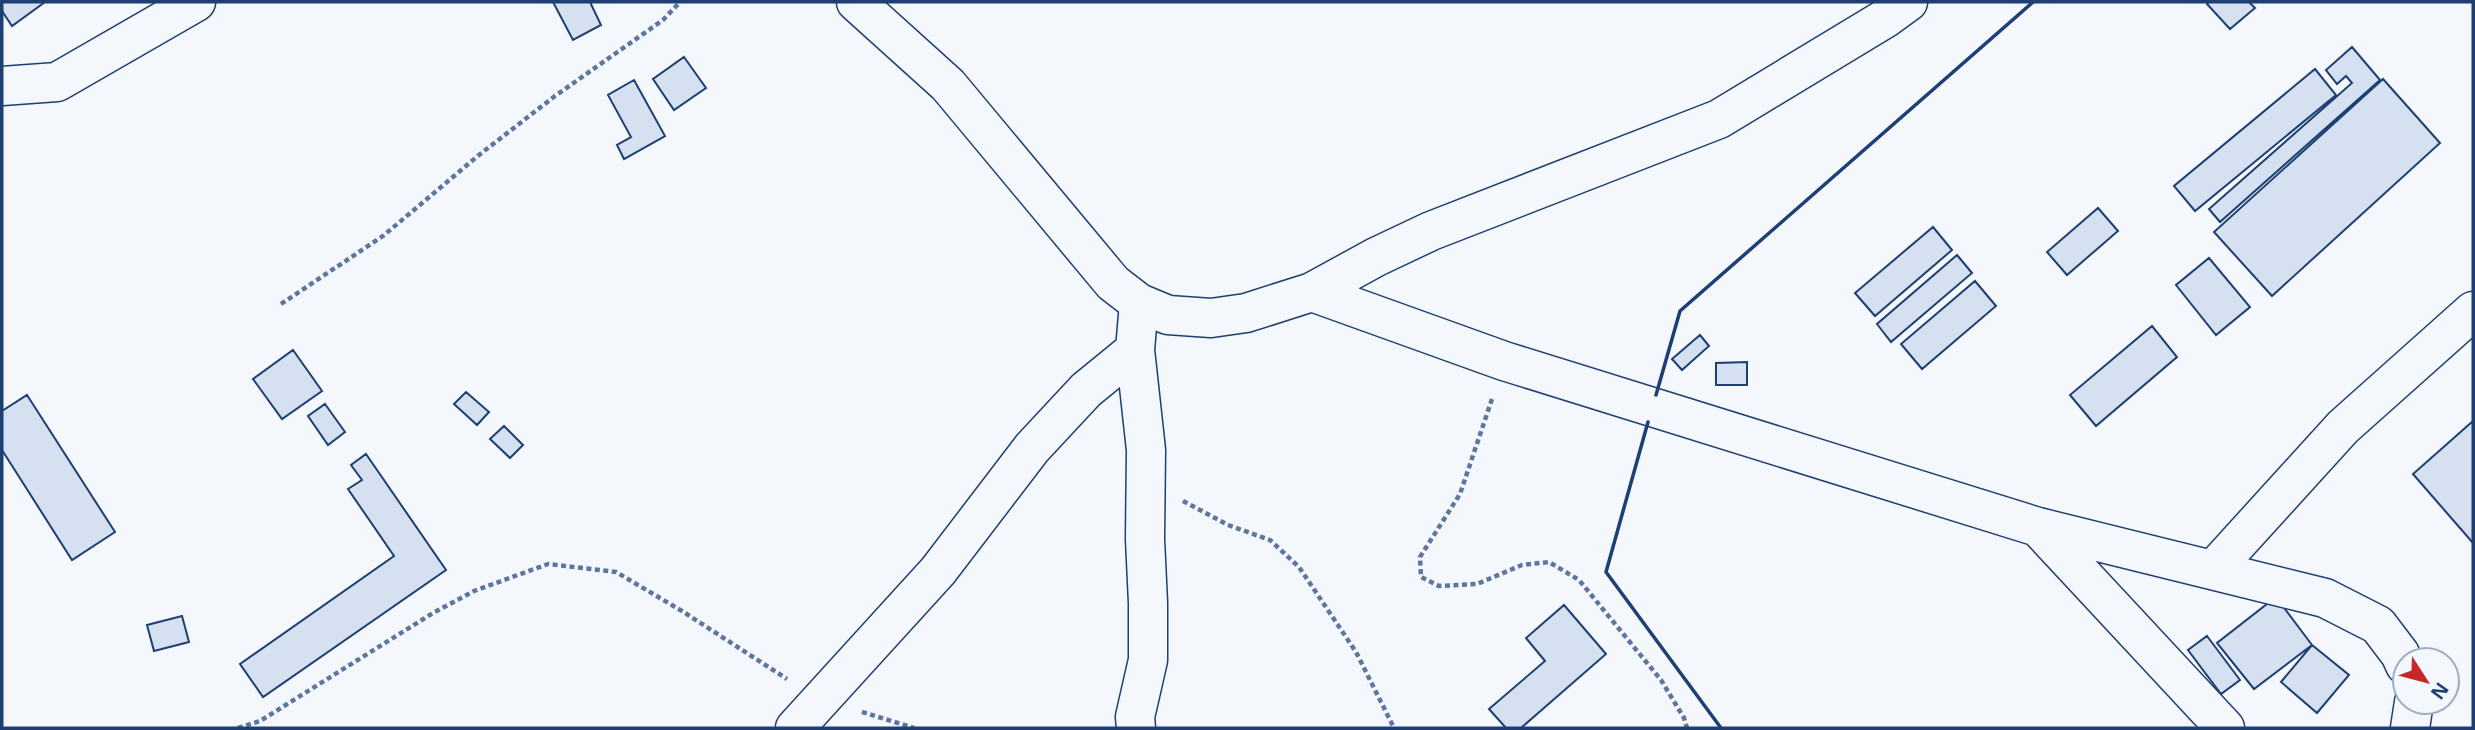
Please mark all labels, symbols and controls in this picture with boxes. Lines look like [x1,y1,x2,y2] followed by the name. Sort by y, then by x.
[2391,646,2461,716] north arrow
[2425,677,2455,705] text: N

